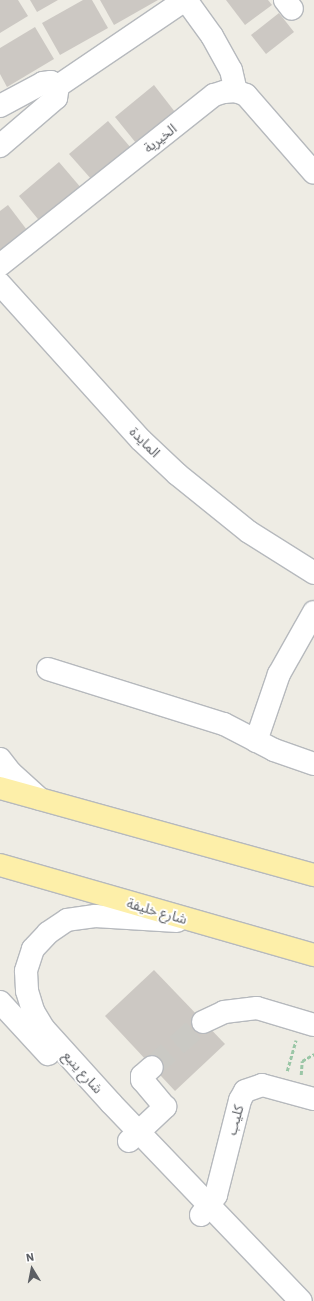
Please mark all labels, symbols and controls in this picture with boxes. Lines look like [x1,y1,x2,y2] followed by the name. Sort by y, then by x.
[140,120,180,156] street label: الخيرية
[126,423,164,461] street label: المايدة
[125,894,189,928] street label: شارع خليفة
[59,1047,107,1097] street label: شارع ينبع
[223,1103,247,1137] street label: كليب
[12,1249,52,1289] north arrow
[25,1250,35,1265] text: N

